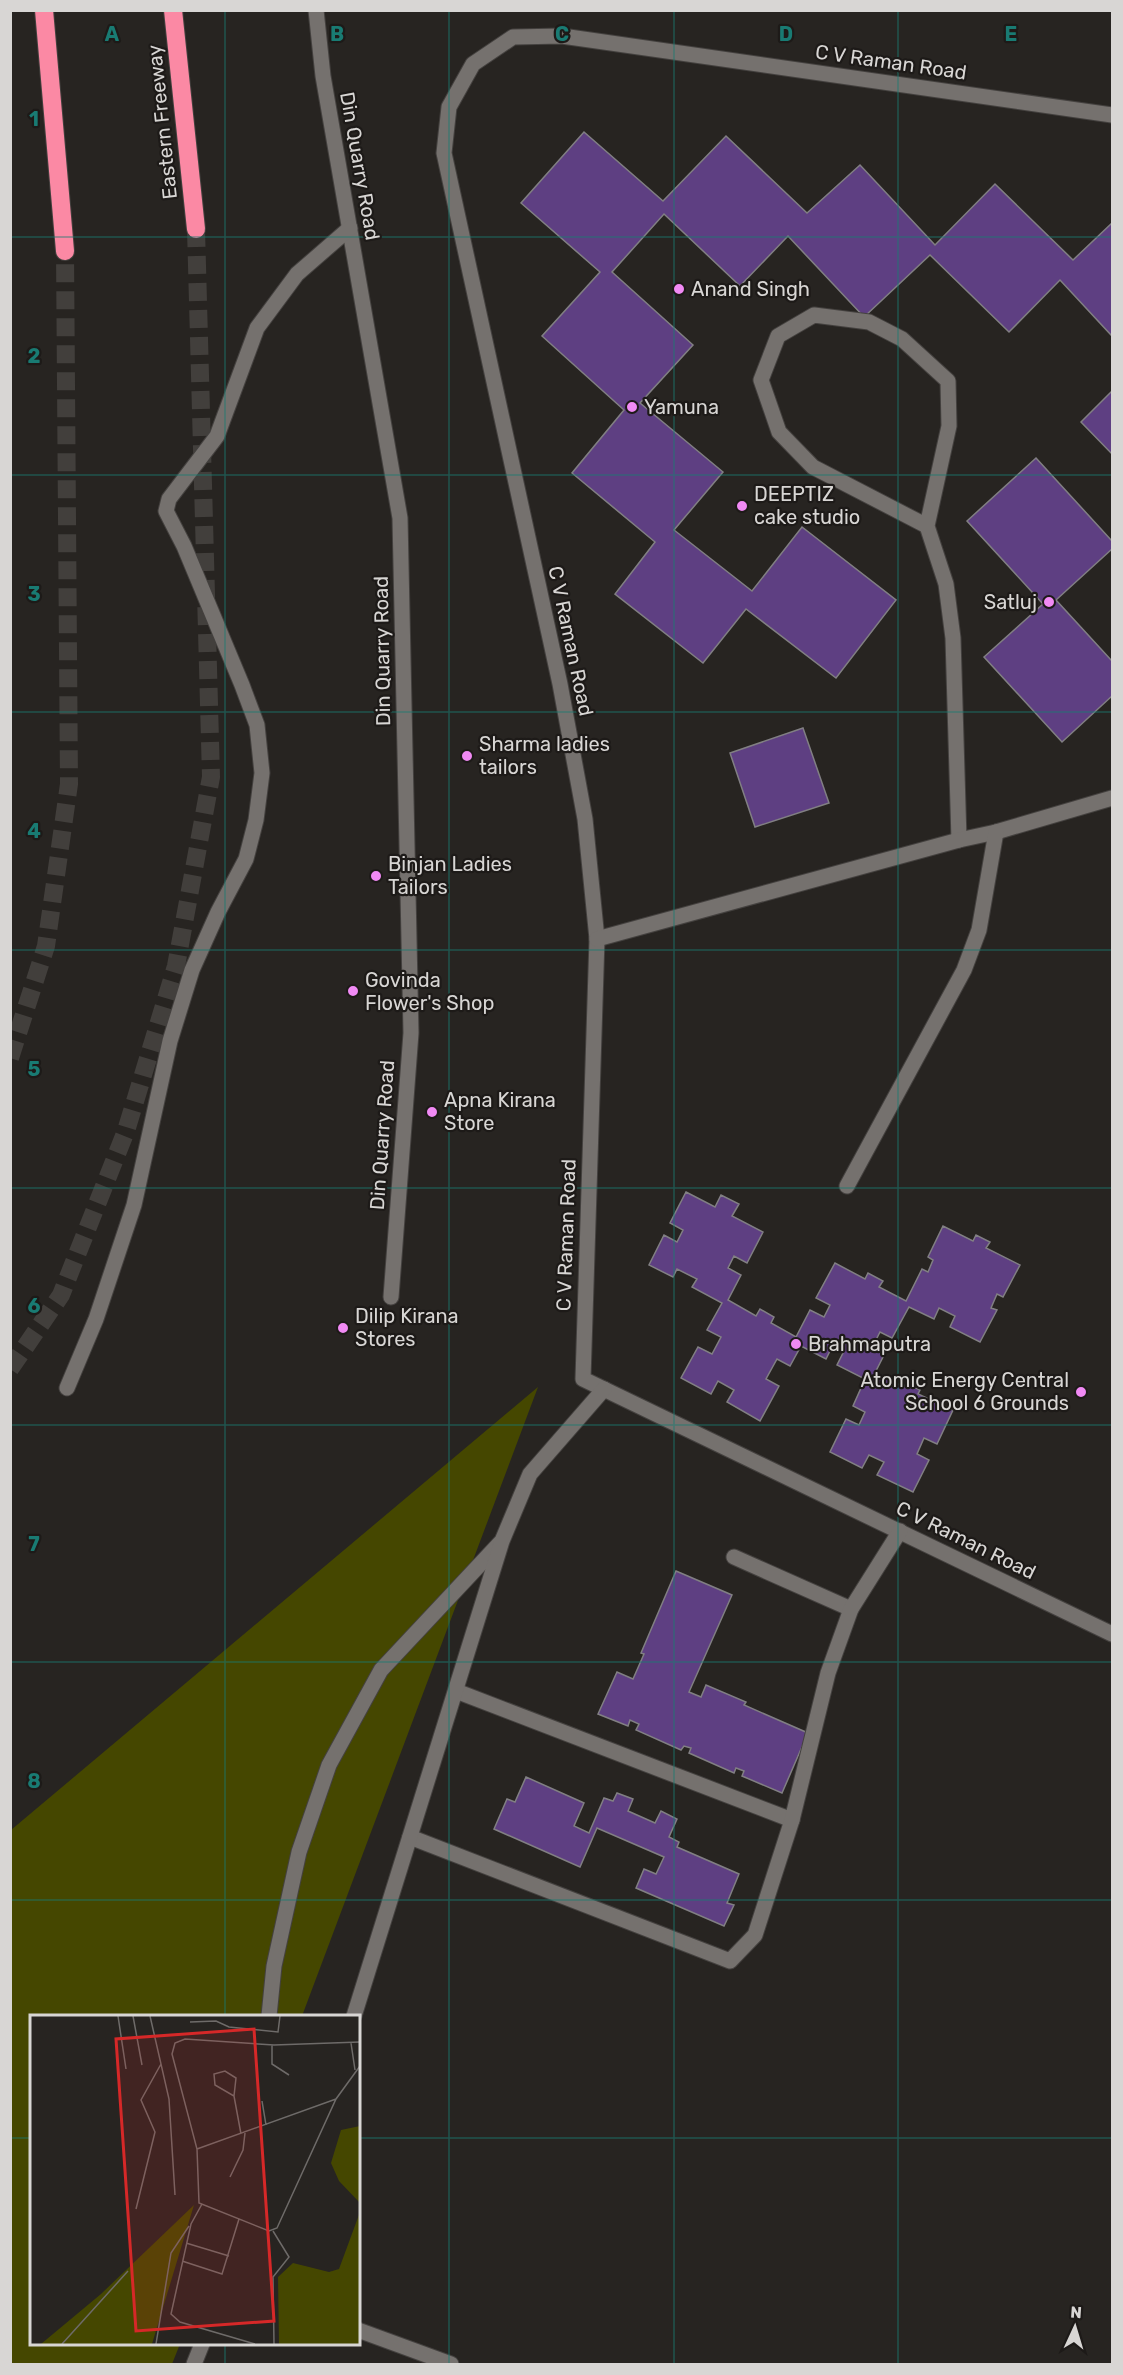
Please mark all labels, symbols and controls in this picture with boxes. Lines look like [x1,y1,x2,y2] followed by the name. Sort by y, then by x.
[105,22,120,46] text: A
[330,22,344,46] text: B
[555,22,569,46] text: C
[779,22,793,46] text: D
[1005,22,1017,46] text: E
[814,40,968,84] street label: C V Raman Road
[142,43,182,201] street label: Eastern Freeway
[335,90,385,242] street label: Din Quarry Road
[29,107,39,131] text: 1
[691,277,810,301] place label: Anand Singh
[672,282,686,296] marker: Anand Singh
[28,344,41,368] text: 2
[644,395,719,419] place label: Yamuna
[625,400,639,414] marker: Yamuna
[754,482,860,529] place label: DEEPTIZ cake studio
[735,499,749,513] marker: DEEPTIZ cake studio
[543,564,599,718] street label: C V Raman Road
[369,576,395,726] street label: Din Quarry Road
[27,582,41,606] text: 3
[984,590,1037,614] place label: Satluj
[1042,595,1056,609] marker: Satluj
[479,732,610,779] place label: Sharma ladies tailors
[460,749,474,763] marker: Sharma ladies tailors
[27,819,41,843] text: 4
[388,852,512,899] place label: Binjan Ladies Tailors
[369,869,383,883] marker: Binjan Ladies Tailors
[365,968,494,1015] place label: Govinda Flower's Shop
[346,984,360,998] marker: Govinda Flower's Shop
[28,1057,41,1081] text: 5
[365,1059,399,1211] street label: Din Quarry Road
[444,1088,556,1135] place label: Apna Kirana Store
[425,1105,439,1119] marker: Apna Kirana Store
[551,1158,581,1312] street label: C V Raman Road
[27,1294,41,1318] text: 6
[355,1304,459,1351] place label: Dilip Kirana Stores
[336,1321,350,1335] marker: Dilip Kirana Stores
[808,1332,931,1356] place label: Brahmaputra
[789,1337,803,1351] marker: Brahmaputra
[860,1368,1069,1415] place label: Atomic Energy Central School 6 Grounds
[1074,1385,1088,1399] marker: Atomic Energy Central School 6 Grounds
[892,1496,1040,1584] street label: C V Raman Road
[28,1532,40,1556] text: 7
[27,1769,41,1793] text: 8
[30,2015,360,2345] inset map
[1045,2297,1105,2357] north arrow
[1070,2303,1082,2322] text: N

